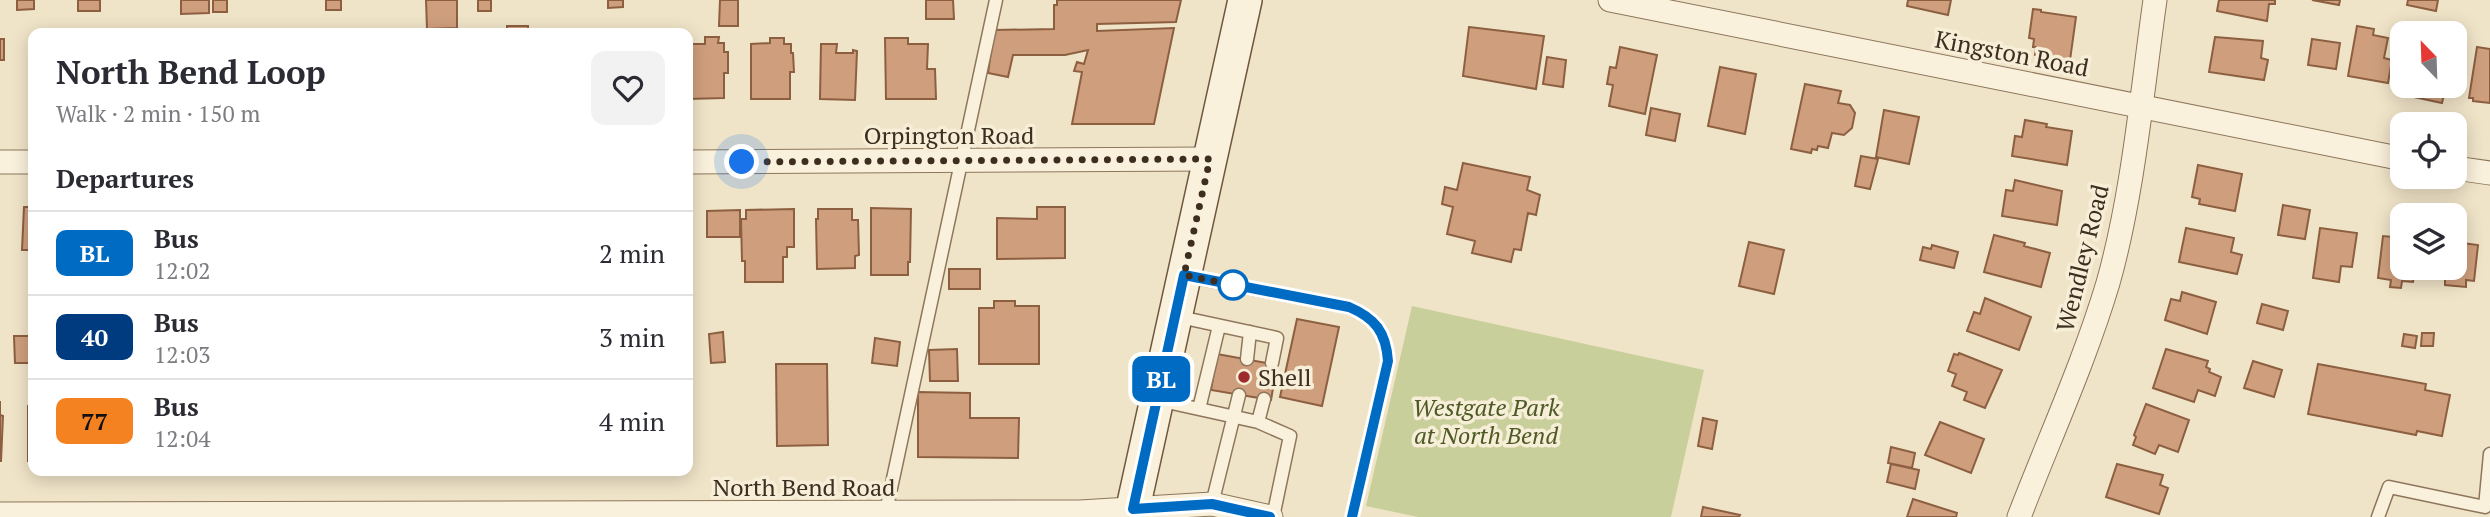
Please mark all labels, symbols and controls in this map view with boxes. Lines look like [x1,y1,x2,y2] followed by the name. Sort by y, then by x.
[2390,21,2468,98] north arrow
[2390,21,2467,280] map controls
[1932,22,2092,84] street label: Kingston Road
[56,50,326,93] text: North Bend Loop
[591,51,665,125] button: heart
[56,98,260,129] text: Walk · 2 min · 150 m
[2390,112,2467,189] button: locate
[864,119,1034,151] street label: Orpington Road
[724,144,759,179] your location
[56,161,194,195] text: Departures
[2048,181,2116,335] street label: Wendley Road
[2390,203,2467,280] button: layers
[154,221,199,255] text: Bus
[599,236,665,270] text: 2 min
[80,237,109,269] text: BL
[154,255,211,286] text: 12:02
[1218,270,1248,300] unlabelled marker
[154,305,199,339] text: Bus
[599,320,665,354] text: 3 min
[81,321,108,353] text: 40
[154,339,211,370] text: 12:03
[1130,356,1192,402] line badge: BL
[1258,361,1311,393] place label: Shell
[1146,363,1176,395] text: BL
[1236,369,1252,385] marker: Shell
[154,389,199,423] text: Bus
[1412,391,1560,451] park label: Westgate Park at North Bend
[599,404,665,438] text: 4 min
[81,405,108,437] text: 77
[154,423,211,454] text: 12:04
[713,471,895,503] street label: North Bend Road

